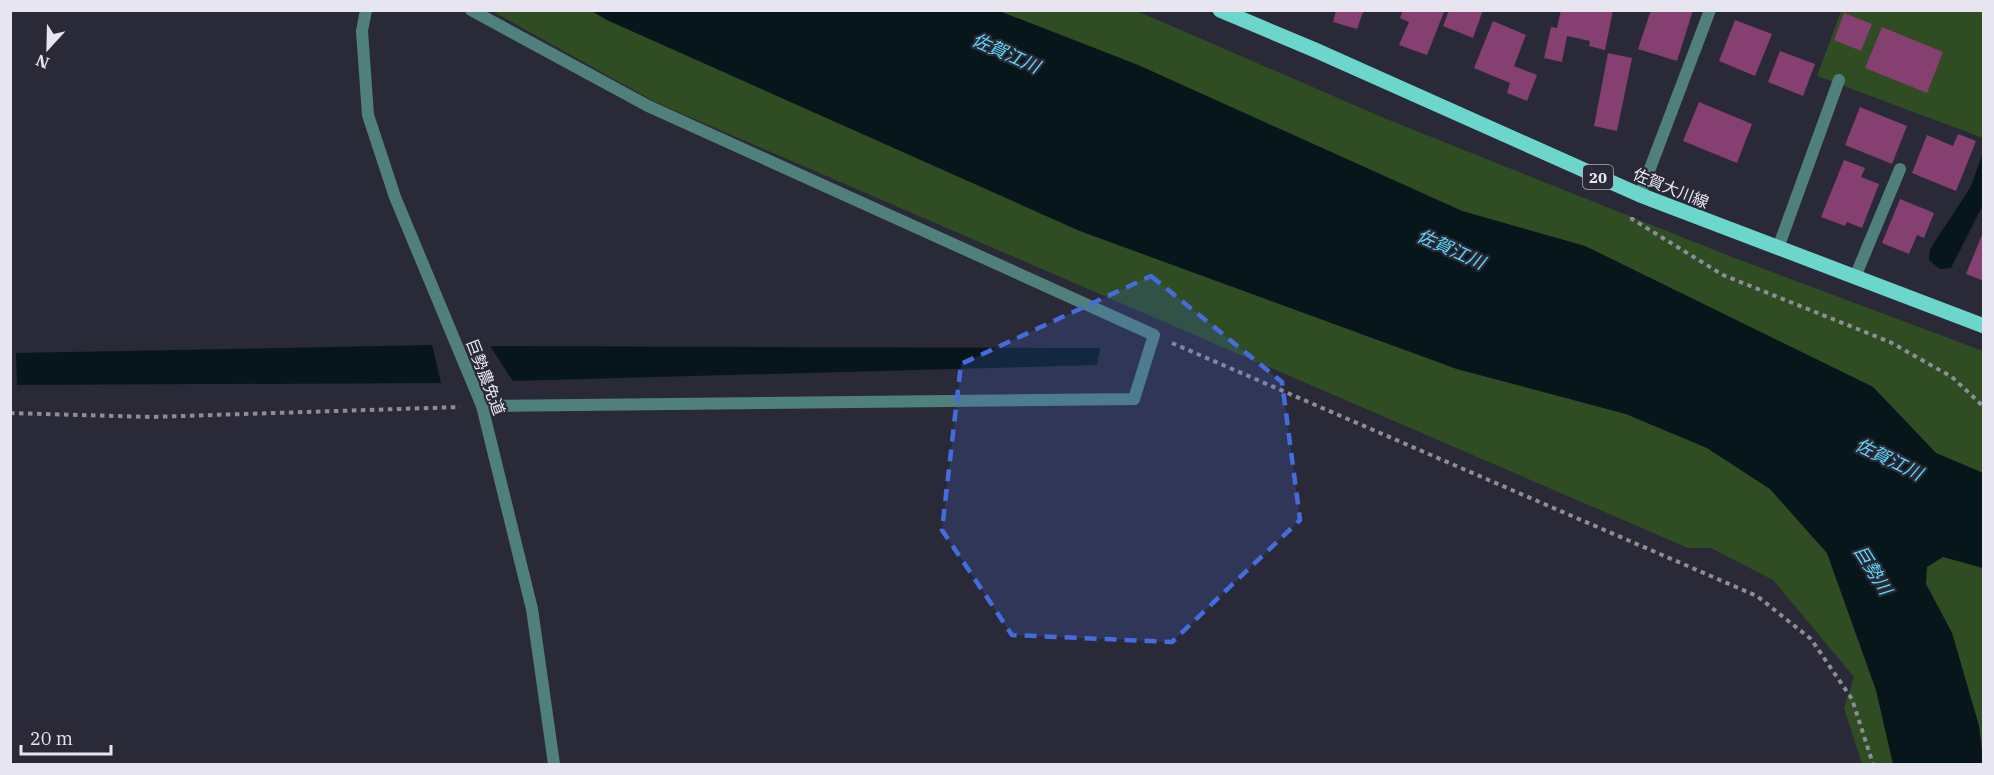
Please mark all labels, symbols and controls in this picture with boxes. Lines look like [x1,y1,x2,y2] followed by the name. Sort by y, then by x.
[18,18,78,78] north arrow
[968,28,1045,79] water label: 佐賀江川
[33,50,52,74] text: N
[1630,164,1712,212] street label: 佐賀大川線
[1583,165,1613,189] road number: 20
[1413,224,1490,275] water label: 佐賀江川
[462,336,510,418] street label: 巨勢農免道
[1852,433,1928,486] water label: 佐賀江川
[1849,541,1898,601] water label: 巨勢川
[21,718,111,756] scale bar
[30,727,73,750] text: 20 m

